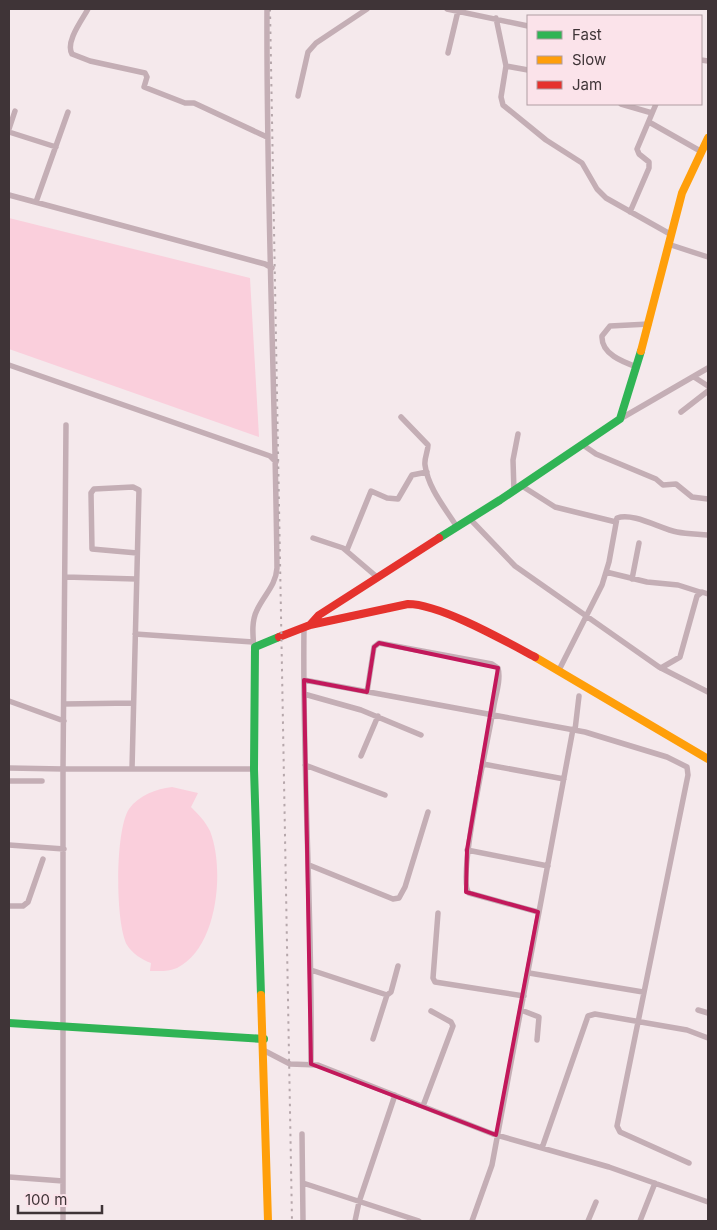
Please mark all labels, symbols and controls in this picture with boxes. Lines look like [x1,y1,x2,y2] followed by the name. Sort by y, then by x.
[527,15,702,105] legend
[572,25,602,44] text: Fast
[572,50,606,69] text: Slow
[572,75,602,94] text: Jam
[18,1182,101,1214] scale bar
[25,1190,67,1209] text: 100 m

